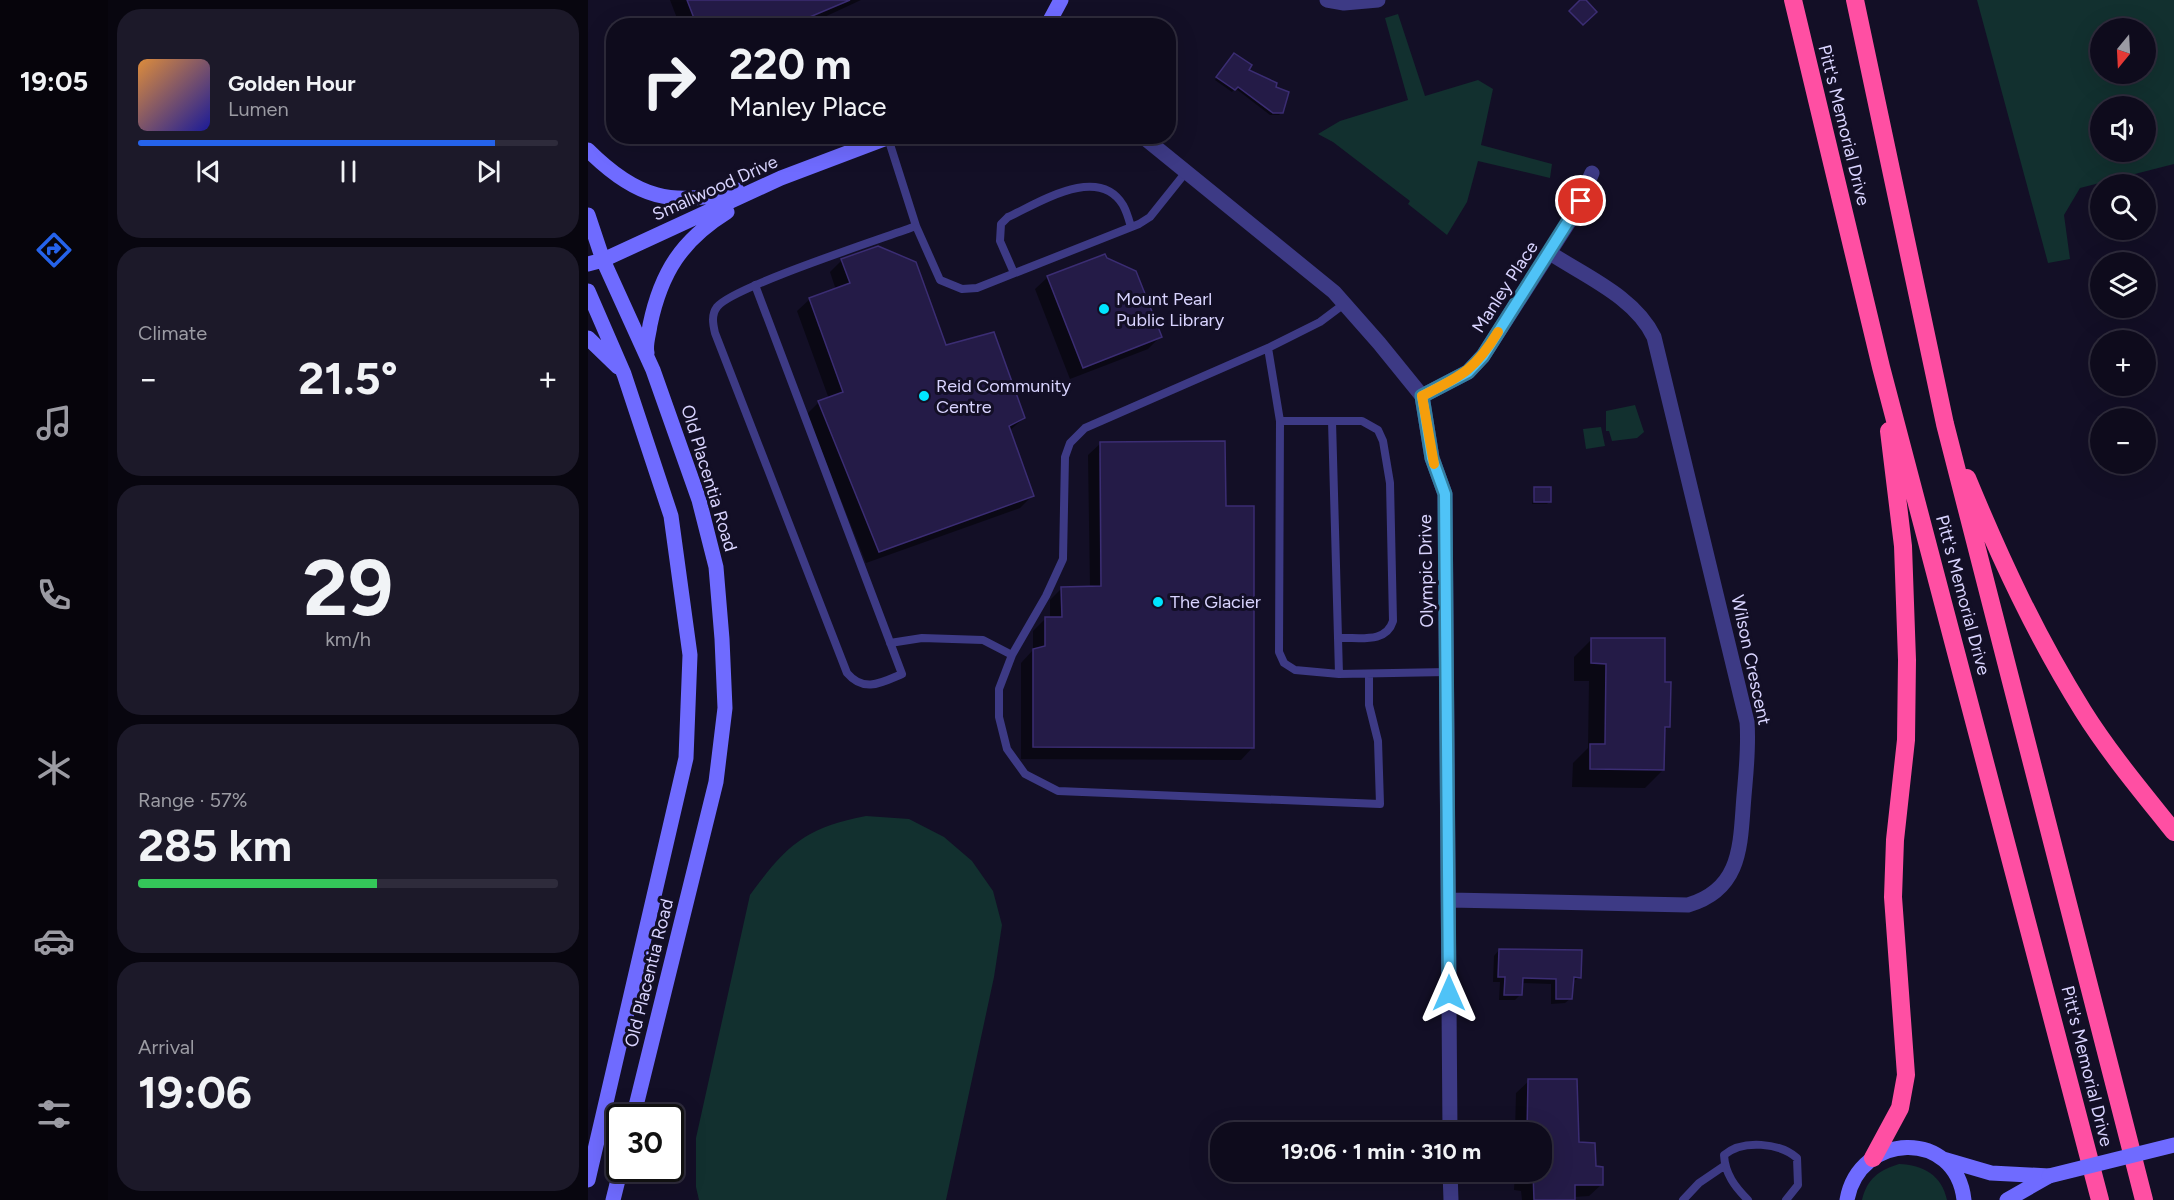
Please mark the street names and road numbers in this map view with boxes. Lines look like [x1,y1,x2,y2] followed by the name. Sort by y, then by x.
[1813,42,1875,208] street label: Pitt's Memorial Drive
[649,150,781,225] street label: Smallwood Drive
[1467,237,1543,337] street label: Manley Place
[676,402,742,554] street label: Old Placentia Road
[1931,513,1995,678] street label: Pitt's Memorial Drive
[1414,514,1438,628] street label: Olympic Drive
[1726,593,1776,727] street label: Wilson Crescent
[620,897,678,1049] street label: Old Placentia Road
[2056,983,2118,1149] street label: Pitt's Memorial Drive

